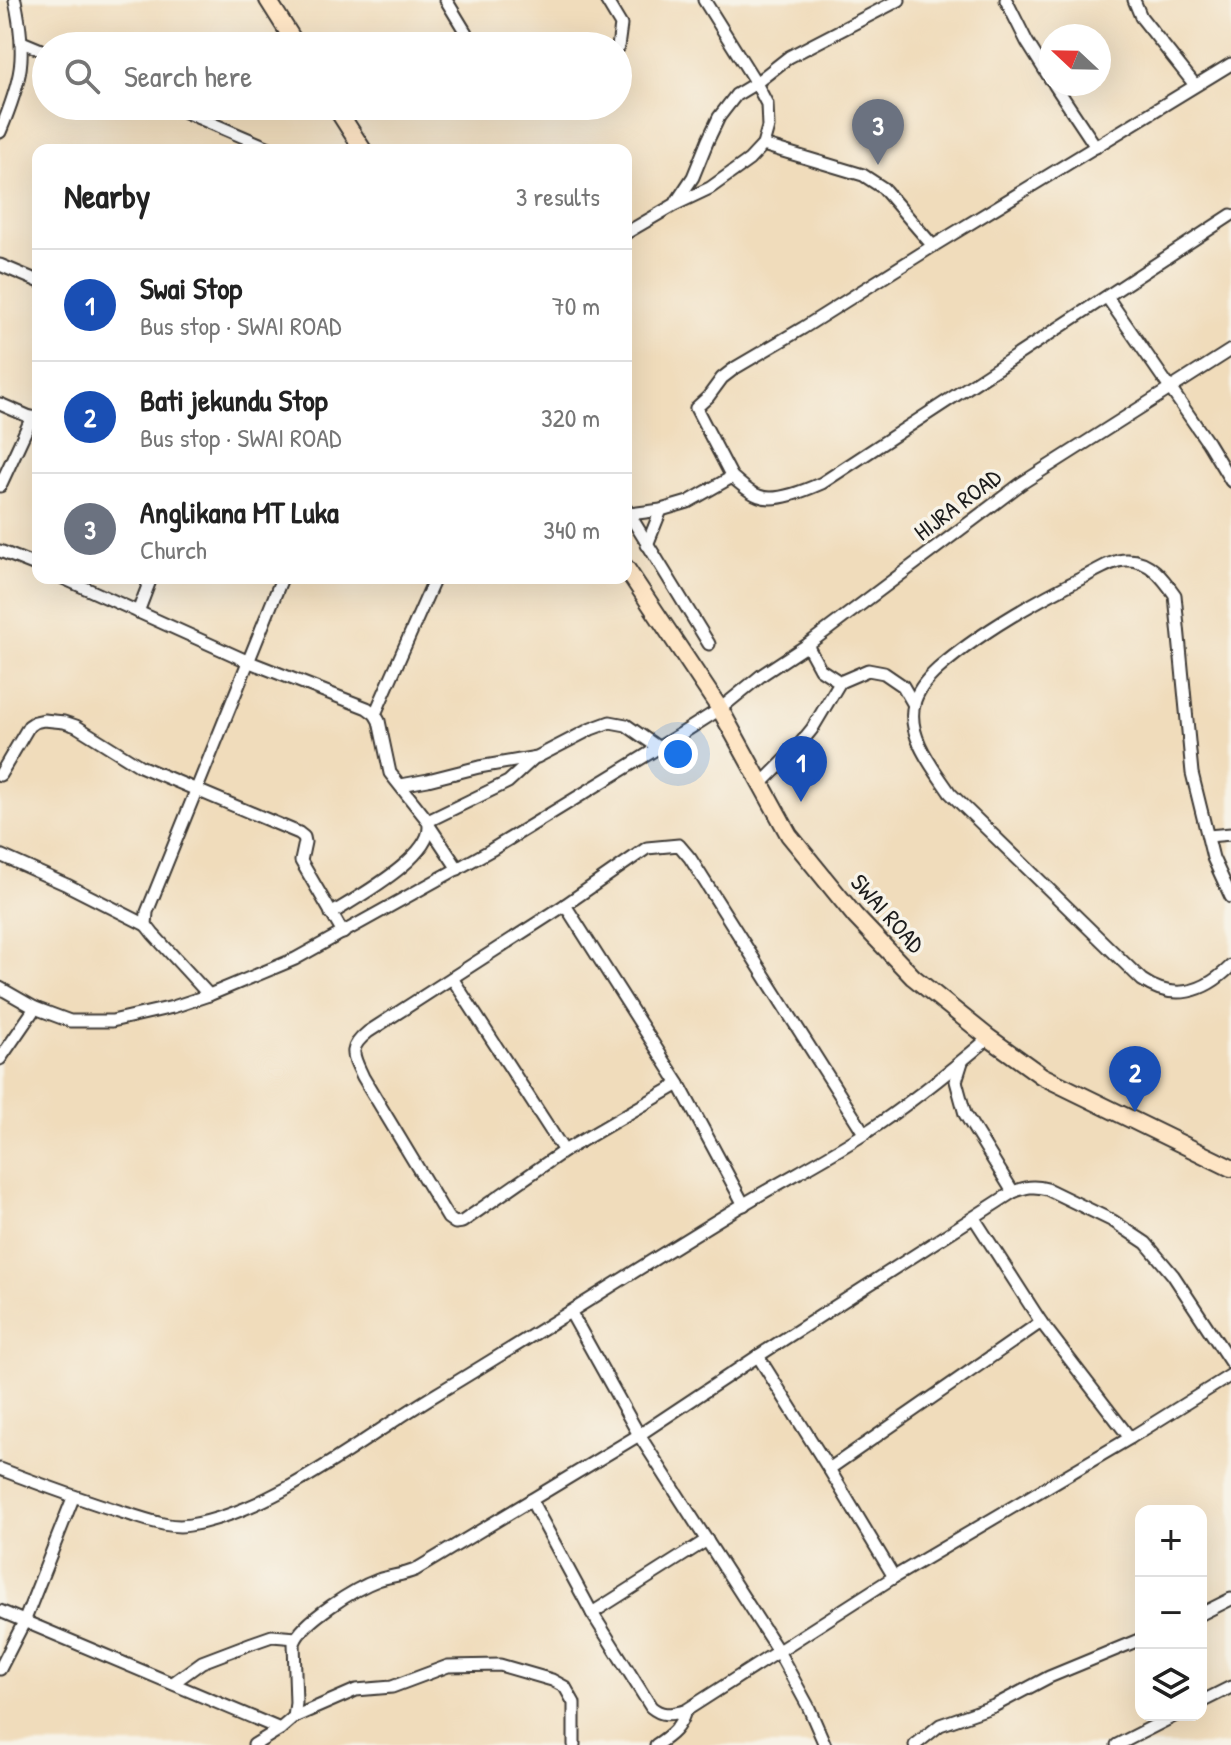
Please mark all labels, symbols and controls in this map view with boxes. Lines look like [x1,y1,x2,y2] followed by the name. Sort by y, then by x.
[1039,24,1111,96] north arrow
[32,32,632,120] search box
[60,54,104,98] icon: search
[124,56,252,96] text: Search here
[852,99,904,165] pin: 3
[64,173,150,219] text: Nearby
[516,179,600,214] text: 3 results
[140,268,242,308] text: Swai Stop
[85,288,95,323] text: 1
[552,288,600,323] text: 70 m
[140,308,341,343] text: Bus stop · SWAI ROAD
[140,380,328,420] text: Bati jekundu Stop
[84,400,96,435] text: 2
[541,400,600,435] text: 320 m
[140,420,341,455] text: Bus stop · SWAI ROAD
[907,460,1008,547] street label: HIJRA ROAD
[140,492,339,532] text: Anglikana MT Luka
[84,512,96,547] text: 3
[543,512,600,547] text: 340 m
[140,532,207,567] text: Church
[658,734,698,774] your location
[775,736,827,802] pin: 1
[844,867,932,960] street label: SWAI ROAD
[1109,1046,1161,1112] pin: 2
[1135,1505,1207,1721] map controls
[1135,1505,1207,1577] button: +
[1135,1577,1207,1649] button: −
[1135,1649,1207,1721] button: layers

